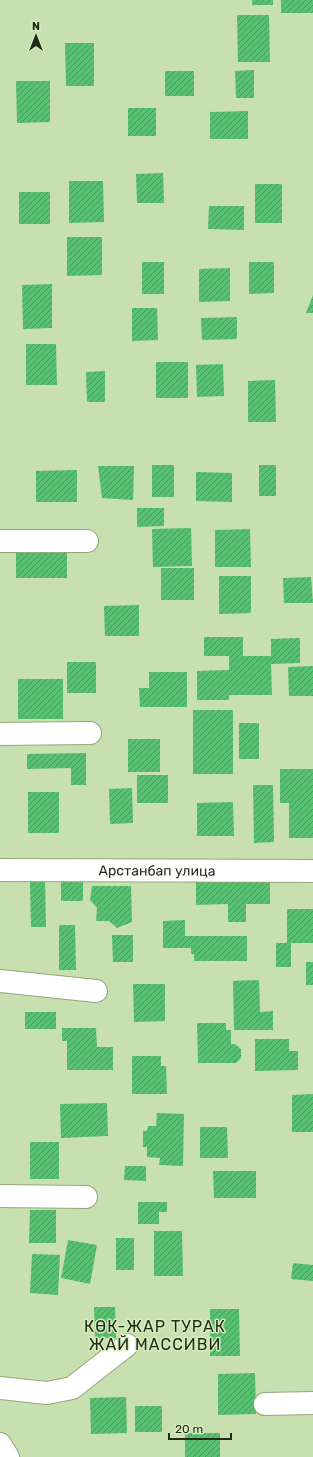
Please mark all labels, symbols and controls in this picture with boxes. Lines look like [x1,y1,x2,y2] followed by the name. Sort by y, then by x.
[16,16,56,56] north arrow
[32,20,40,33] text: N
[99,862,215,880] street label: Арстанбап улица
[84,1317,226,1354] district label: КӨК-ЖАР ТУРАК ЖАЙ МАССИВИ
[169,1415,231,1441] scale bar
[175,1422,203,1436] text: 20 m

